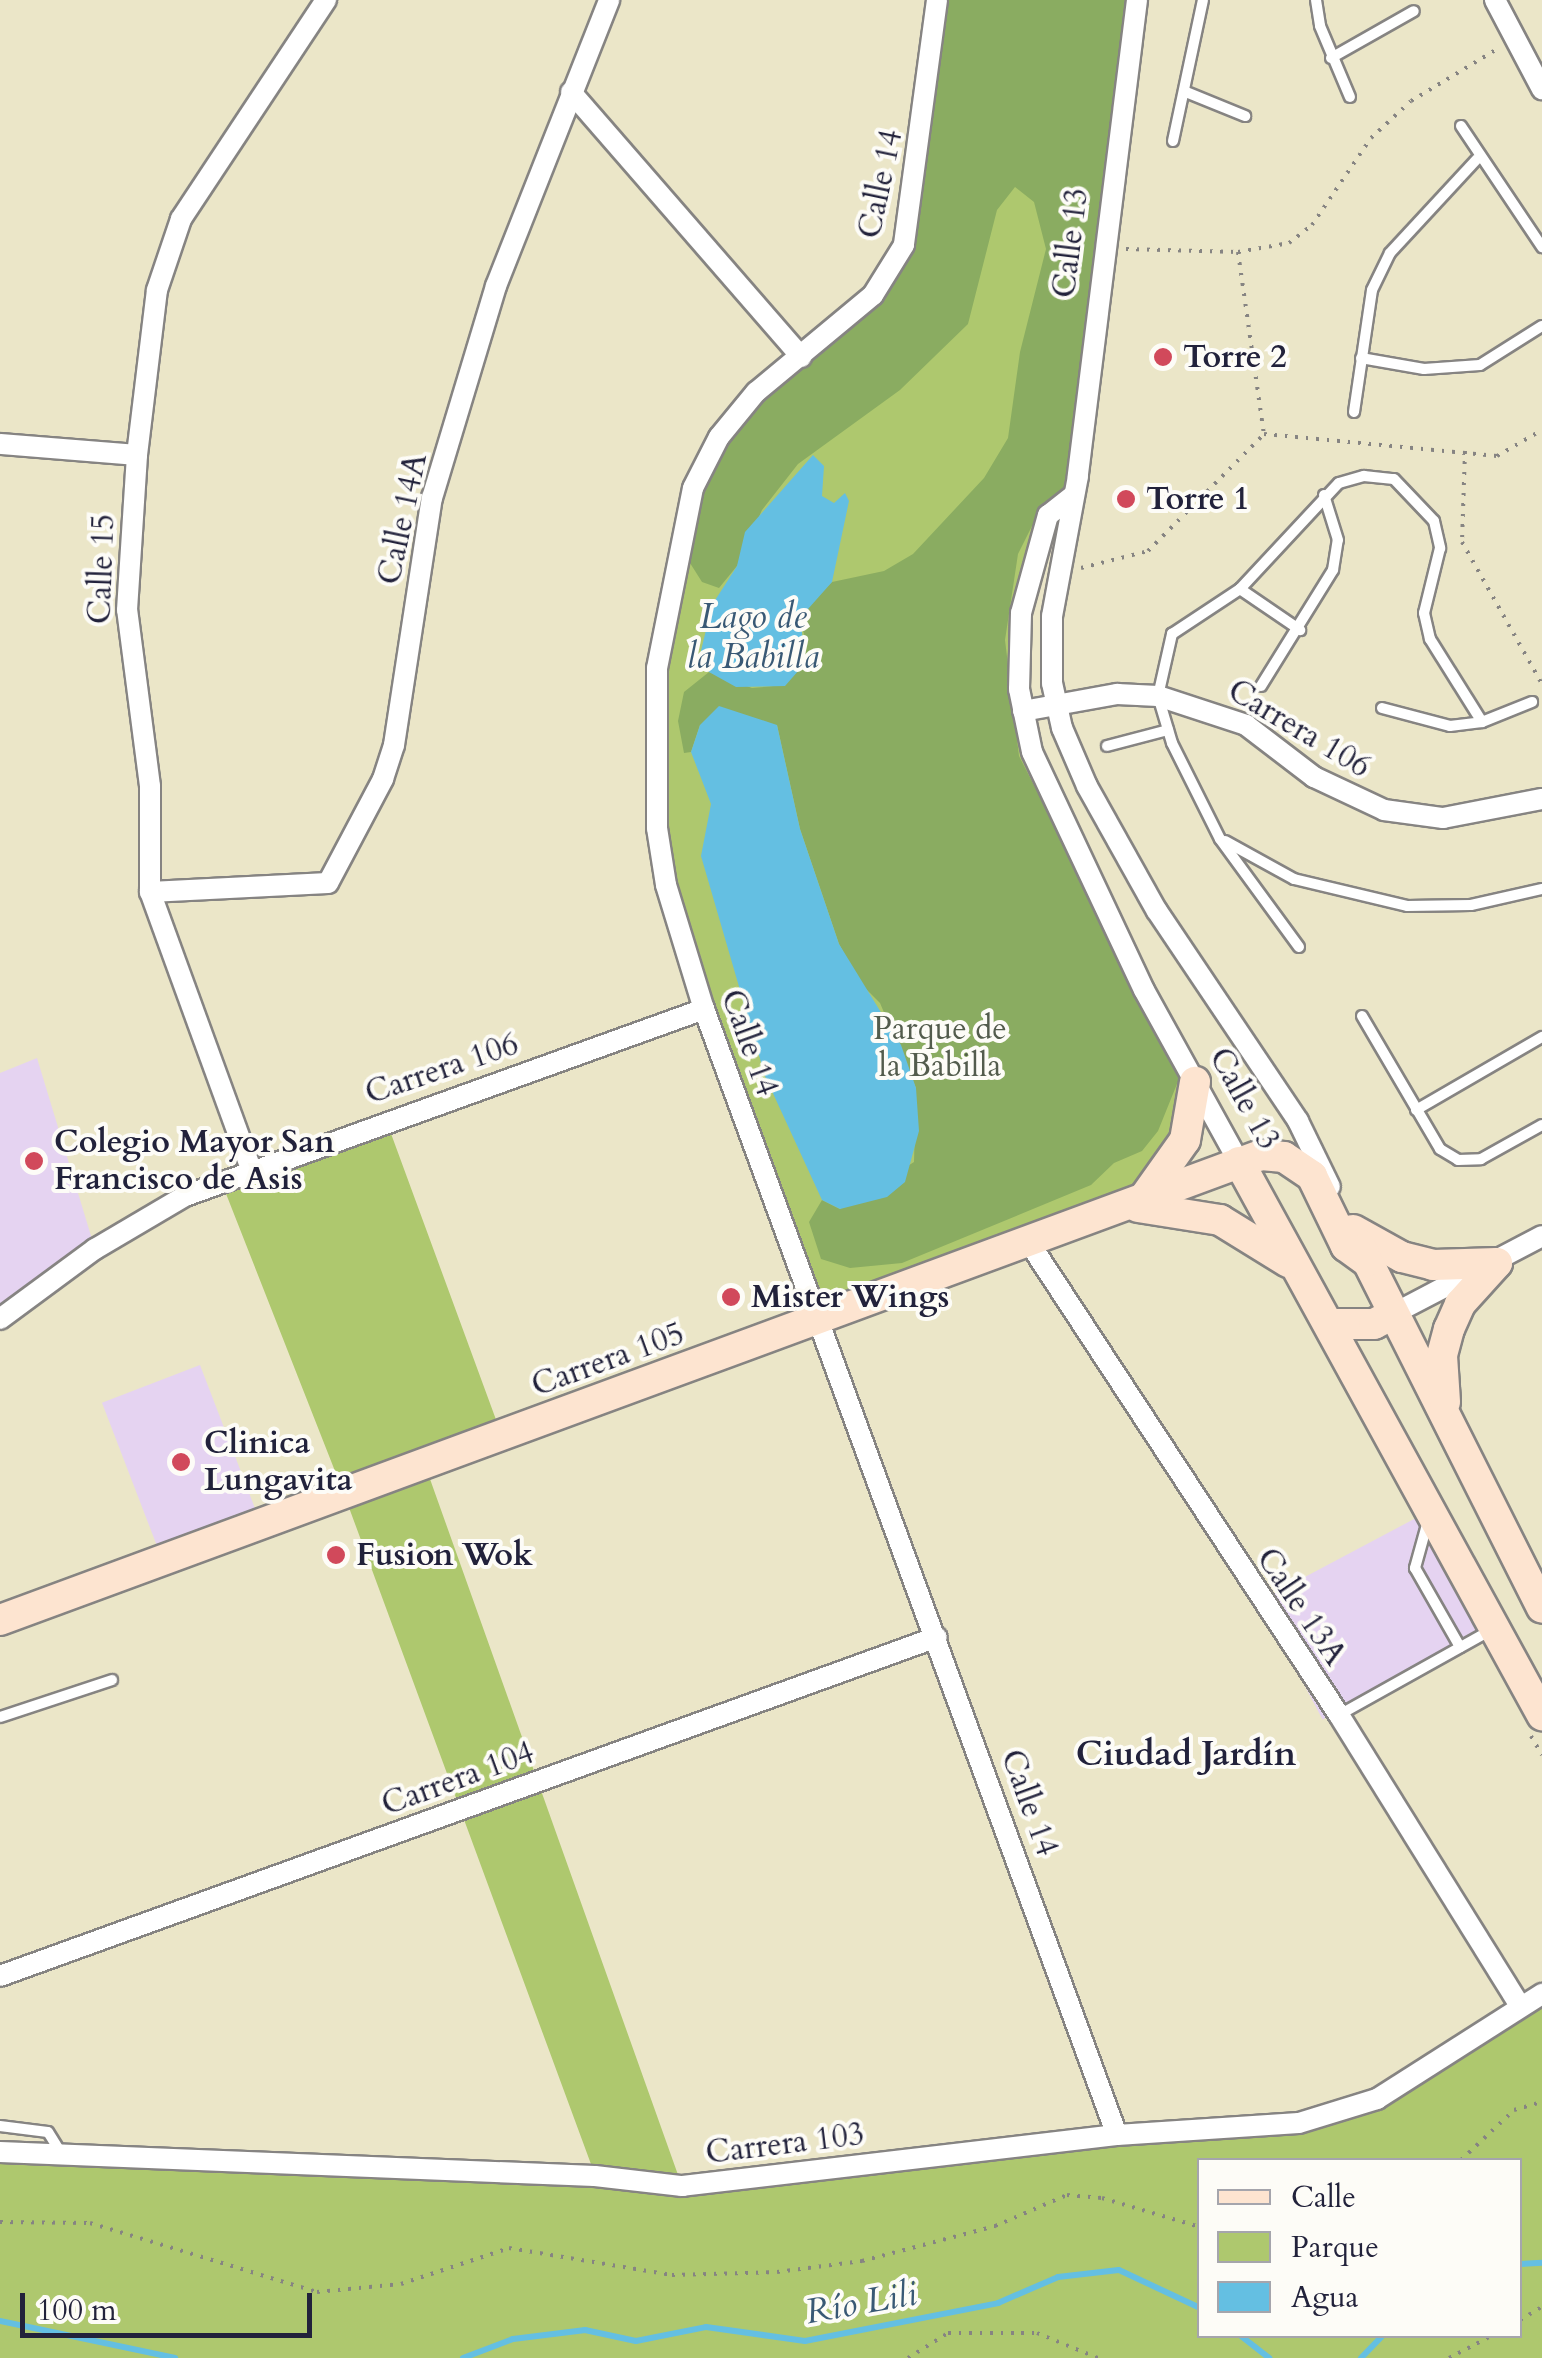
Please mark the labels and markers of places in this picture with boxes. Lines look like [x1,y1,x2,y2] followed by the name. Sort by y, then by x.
[1183,338,1287,376] place label: Torre 2
[1152,346,1174,368] marker: Torre 2
[1146,480,1250,518] place label: Torre 1
[1115,488,1137,510] marker: Torre 1
[54,1124,335,1199] place label: Colegio Mayor San Francisco de Asis
[23,1150,45,1172] marker: Colegio Mayor San Francisco de Asis
[751,1278,949,1316] place label: Mister Wings
[720,1286,742,1308] marker: Mister Wings
[204,1425,353,1500] place label: Clinica Lungavita
[168,1449,194,1475] marker: Clinica Lungavita
[356,1536,533,1574] place label: Fusion Wok
[325,1544,347,1566] marker: Fusion Wok

